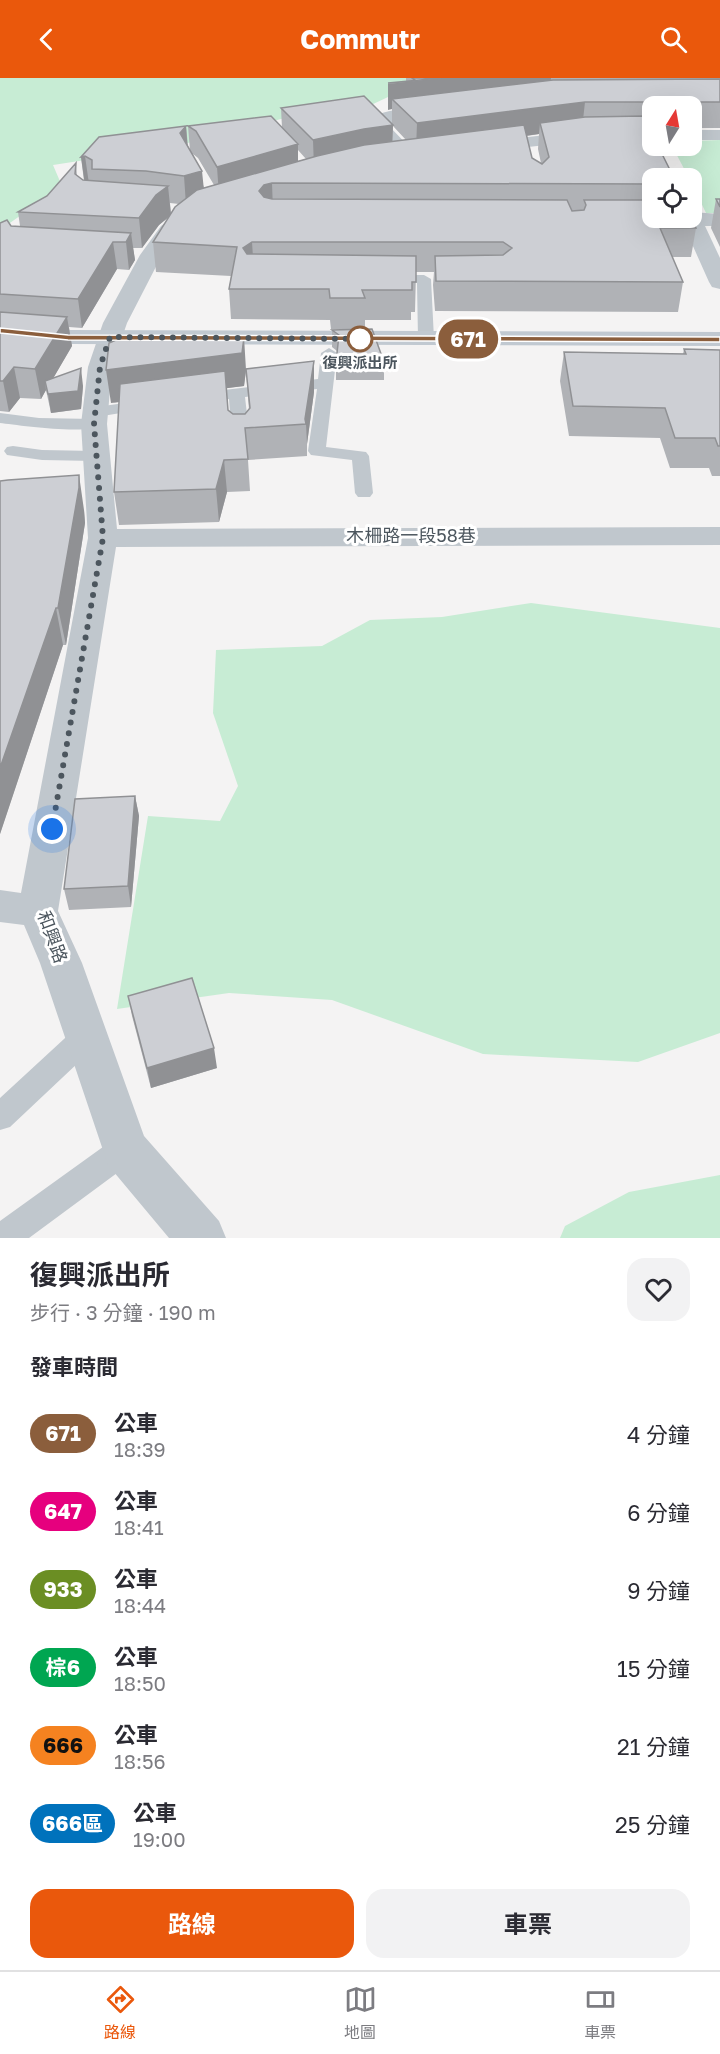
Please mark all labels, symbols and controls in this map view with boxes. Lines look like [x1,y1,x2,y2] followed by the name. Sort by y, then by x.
[30,23,63,56] icon: back
[300,23,420,55] text: Commutr
[657,23,690,56] icon: search
[642,96,702,156] north arrow
[642,96,702,228] map controls
[642,168,702,228] button: locate
[434,320,502,358] line badge: 671
[347,326,373,352] marker: 復興派出所
[450,326,486,352] text: 671
[322,353,398,371] place label: 復興派出所
[346,524,476,546] street label: 木柵路一段58巷
[37,814,67,844] your location
[33,908,73,966] street label: 和興路
[30,1258,170,1291] text: 復興派出所
[627,1258,690,1321] button: heart
[30,1300,216,1324] text: 步行 · 3 分鐘 · 190 m
[30,1353,118,1380] text: 發車時間
[114,1409,158,1436] text: 公車
[45,1420,81,1446] text: 671
[627,1421,690,1448] text: 4 分鐘
[114,1437,166,1461] text: 18:39
[114,1487,158,1514] text: 公車
[44,1498,82,1524] text: 647
[627,1499,690,1526] text: 6 分鐘
[114,1515,164,1539] text: 18:41
[114,1565,158,1592] text: 公車
[44,1576,82,1602] text: 933
[627,1577,690,1604] text: 9 分鐘
[114,1593,166,1617] text: 18:44
[114,1643,158,1670] text: 公車
[46,1654,80,1680] text: 棕6
[617,1655,690,1682] text: 15 分鐘
[114,1671,166,1695] text: 18:50
[114,1721,158,1748] text: 公車
[43,1732,83,1758] text: 666
[617,1733,690,1760] text: 21 分鐘
[114,1749,166,1773] text: 18:56
[133,1799,177,1826] text: 公車
[42,1810,103,1836] text: 666區
[615,1811,690,1838] text: 25 分鐘
[133,1827,186,1851] text: 19:00
[30,1889,354,1958] button: 路線
[366,1889,690,1958] button: 車票
[104,1983,137,2043] tab: 路線
[344,1983,377,2043] tab: 地圖
[584,1983,617,2043] tab: 車票

